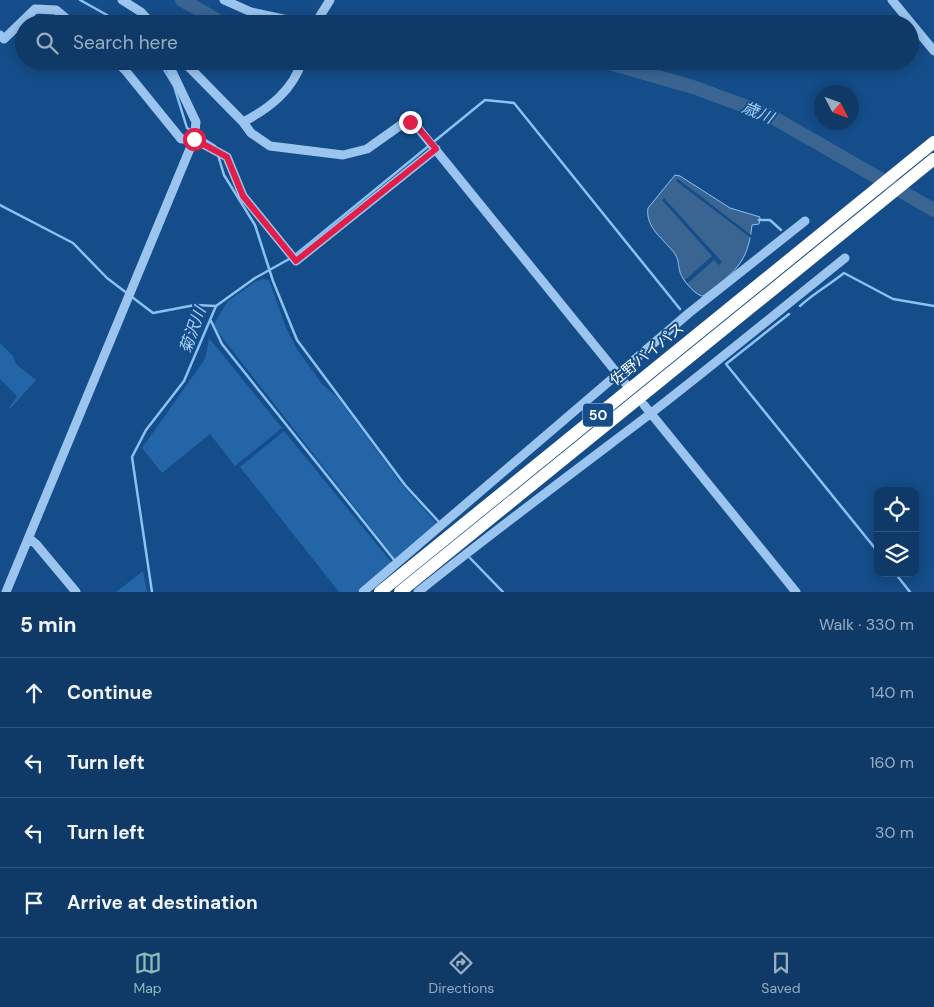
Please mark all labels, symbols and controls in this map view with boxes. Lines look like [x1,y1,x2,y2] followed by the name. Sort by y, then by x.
[15,15,919,70] search box
[33,29,61,57] icon: search
[73,30,178,55] text: Search here
[814,85,859,130] north arrow
[739,97,778,129] water label: 歳川
[399,111,422,134] route end
[183,128,206,151] route start
[174,302,211,356] water label: 菊沢川
[606,318,688,390] street label: 佐野バイパス
[583,404,613,426] road number: 50
[874,487,919,577] map controls
[874,487,919,532] button: locate
[874,532,919,577] button: layers
[20,611,76,639] text: 5 min
[819,614,914,635] text: Walk · 330 m
[20,679,48,707] icon: ahead
[67,680,153,705] text: Continue
[870,682,914,703] text: 140 m
[20,749,48,777] icon: left
[67,750,145,775] text: Turn left
[870,752,914,773] text: 160 m
[20,819,48,847] icon: left
[67,820,145,845] text: Turn left
[875,822,914,843] text: 30 m
[20,889,48,917] icon: arrive
[67,890,258,915] text: Arrive at destination
[133,949,162,997] tab: Map
[429,949,494,997] tab: Directions
[761,949,801,997] tab: Saved

